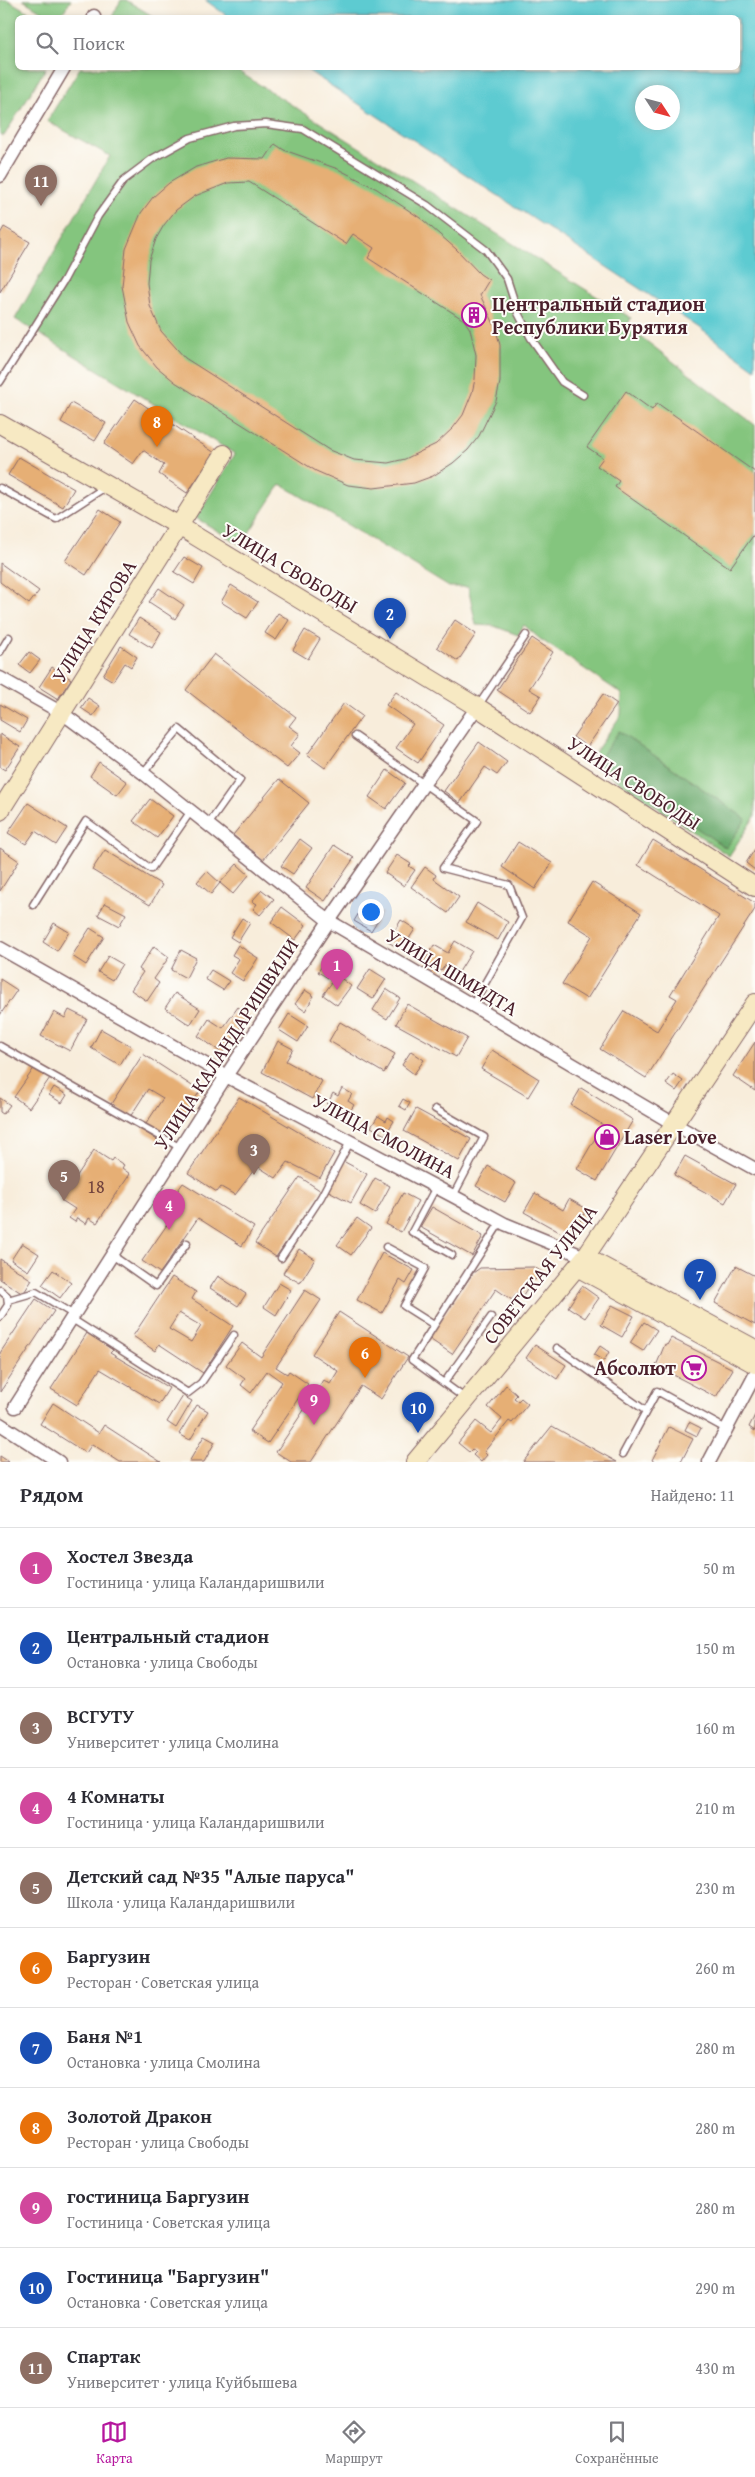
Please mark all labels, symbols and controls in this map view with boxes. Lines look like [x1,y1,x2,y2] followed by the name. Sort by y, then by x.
[15,15,740,70] search box
[33,29,61,57] icon: search
[73,29,125,57] text: Поиск
[635,85,680,130] north arrow
[25,165,57,206] pin: 11
[492,289,705,341] place label: Центральный стадион Республики Бурятия
[461,302,487,328] building icon: Центральный стадион Республики Бурятия
[141,406,173,447] pin: 8
[217,516,364,620] street label: УЛИЦА СВОБОДЫ
[44,554,143,688] street label: УЛИЦА КИРОВА
[374,598,406,639] pin: 2
[562,729,707,837] street label: УЛИЦА СВОБОДЫ
[358,899,384,925] your location
[381,921,524,1023] street label: УЛИЦА ШМИДТА
[146,932,305,1155] street label: УЛИЦА КАЛАНДАРИШВИЛИ
[321,949,353,990] pin: 1
[308,1086,461,1185] street label: УЛИЦА СМОЛИНА
[624,1122,717,1151] place label: Laser Love
[594,1124,620,1150] shop icon: Laser Love
[238,1134,270,1175] pin: 3
[48,1160,80,1201] pin: 5
[87,1173,105,1200] house number: 18
[153,1189,185,1230] pin: 4
[476,1198,604,1350] street label: СОВЕТСКАЯ УЛИЦА
[684,1259,716,1300] pin: 7
[349,1337,381,1378] pin: 6
[594,1353,676,1382] place label: Абсолют
[681,1355,707,1381] supermarket icon: Абсолют
[298,1384,330,1425] pin: 9
[402,1392,434,1433] pin: 10
[20,1479,83,1510] text: Рядом
[651,1483,735,1507] text: Найдено: 11
[67,1542,193,1570] text: Хостел Звезда
[32,1556,40,1580] text: 1
[703,1556,735,1580] text: 50 m
[67,1570,325,1594] text: Гостиница · улица Каландаришвили
[67,1622,269,1650] text: Центральный стадион
[32,1636,40,1660] text: 2
[695,1636,735,1660] text: 150 m
[67,1650,258,1674] text: Остановка · улица Свободы
[67,1702,134,1730] text: ВСГУТУ
[32,1716,40,1740] text: 3
[695,1716,735,1740] text: 160 m
[67,1730,279,1754] text: Университет · улица Смолина
[67,1782,164,1810] text: 4 Комнаты
[32,1796,40,1820] text: 4
[695,1796,735,1820] text: 210 m
[67,1810,325,1834] text: Гостиница · улица Каландаришвили
[67,1862,355,1890] text: Детский сад №35 "Алые паруса"
[32,1876,40,1900] text: 5
[695,1876,735,1900] text: 230 m
[67,1890,295,1914] text: Школа · улица Каландаришвили
[67,1942,150,1970] text: Баргузин
[32,1956,40,1980] text: 6
[695,1956,735,1980] text: 260 m
[67,1970,259,1994] text: Ресторан · Советская улица
[67,2022,143,2050] text: Баня №1
[32,2036,40,2060] text: 7
[695,2036,735,2060] text: 280 m
[67,2050,260,2074] text: Остановка · улица Смолина
[67,2102,212,2130] text: Золотой Дракон
[32,2116,40,2140] text: 8
[695,2116,735,2140] text: 280 m
[67,2130,249,2154] text: Ресторан · улица Свободы
[67,2182,249,2210] text: гостиница Баргузин
[32,2196,40,2220] text: 9
[695,2196,735,2220] text: 280 m
[67,2210,270,2234] text: Гостиница · Советская улица
[67,2262,269,2290] text: Гостиница "Баргузин"
[28,2276,44,2300] text: 10
[695,2276,735,2300] text: 290 m
[67,2290,268,2314] text: Остановка · Советская улица
[67,2342,140,2370] text: Спартак
[28,2356,44,2380] text: 11
[695,2356,735,2380] text: 430 m
[67,2370,297,2394] text: Университет · улица Куйбышева
[96,2418,133,2468] tab: Карта
[325,2418,383,2468] tab: Маршрут
[575,2418,659,2468] tab: Сохранённые

